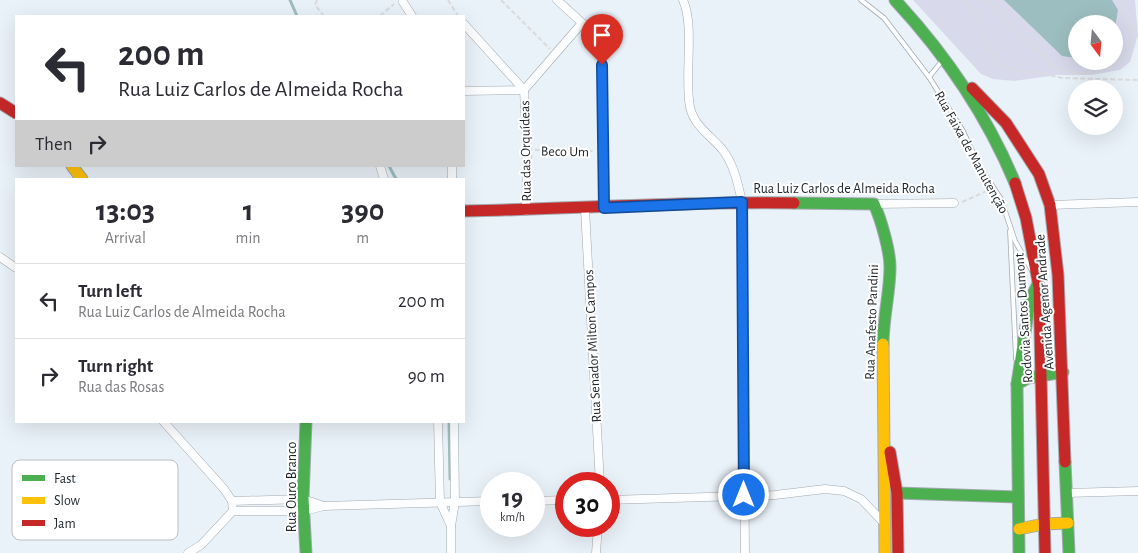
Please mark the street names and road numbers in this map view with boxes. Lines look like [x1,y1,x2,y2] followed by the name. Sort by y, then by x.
[932,89,1011,216] street label: Rua Faixa de Manutenção
[518,100,534,202] street label: Rua das Orquídeas
[541,145,589,159] street label: Beco Um
[753,182,935,196] street label: Rua Luiz Carlos de Almeida Rocha
[1033,234,1057,370] street label: Avenida Agenor Andrade
[1012,252,1036,383] street label: Rodovia Santos Dumont
[863,264,881,380] street label: Rua Anafesto Pandini
[582,269,604,423] street label: Rua Senador Milton Campos
[285,442,299,532] street label: Rua Ouro Branco

